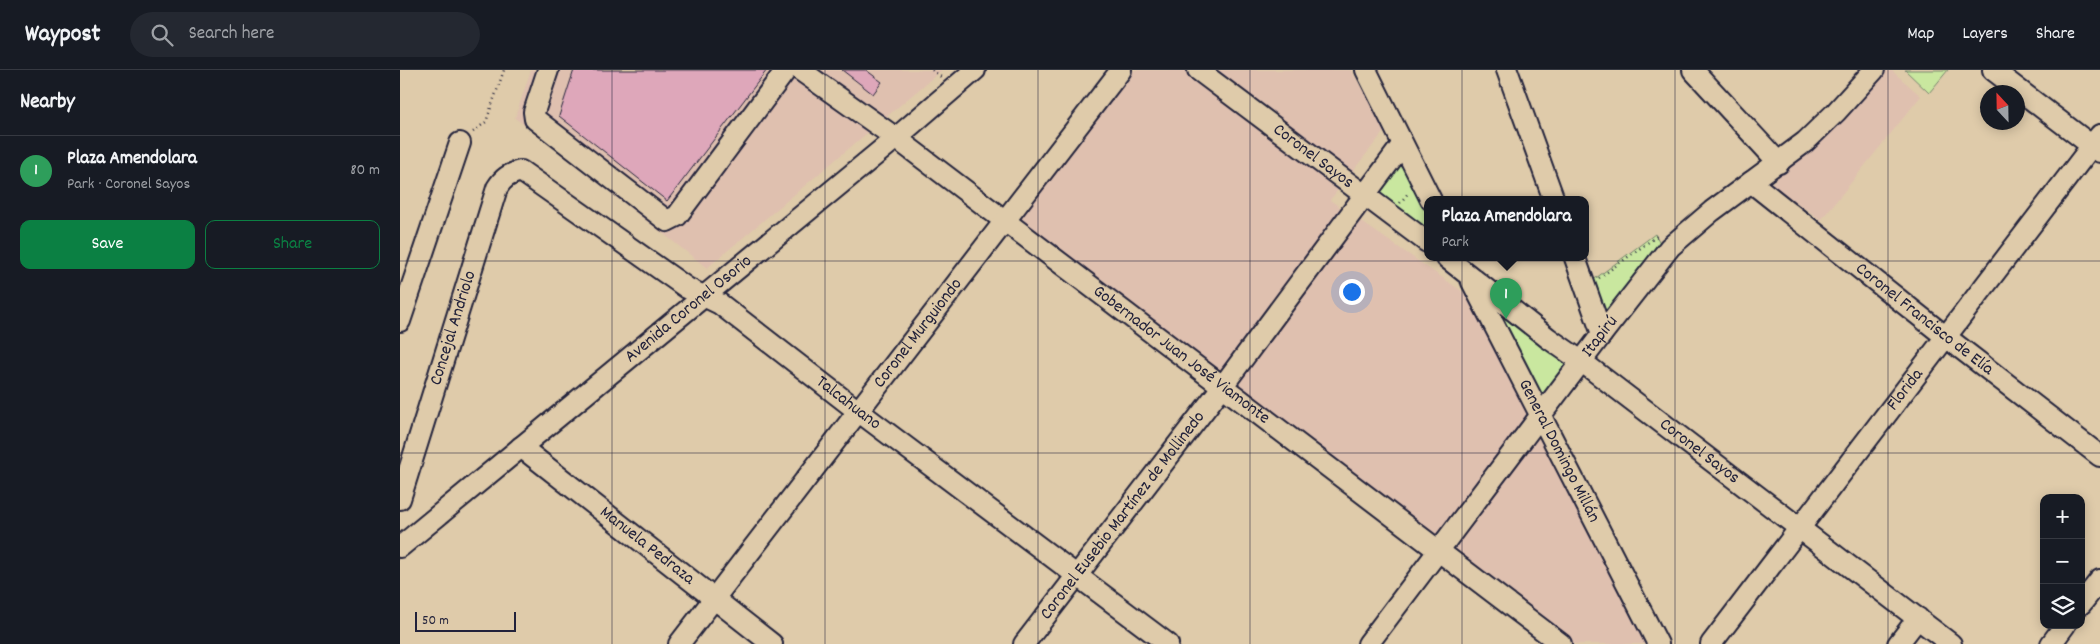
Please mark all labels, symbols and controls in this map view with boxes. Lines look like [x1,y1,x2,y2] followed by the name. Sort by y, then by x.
[130,12,480,57] search box
[25,18,100,52] text: Waypost
[148,21,176,49] icon: search
[188,21,274,48] text: Search here
[1907,22,1934,47] text: Map
[1962,22,2008,47] text: Layers
[2036,22,2075,47] text: Share
[1980,85,2025,130] north arrow
[20,88,75,118] text: Nearby
[1267,118,1359,195] street label: Coronel Sayos
[67,146,197,173] text: Plaza Amendolara
[34,159,38,182] text: 1
[350,159,380,182] text: 80 m
[67,173,190,196] text: Park · Coronel Sayos
[1424,196,1589,261] popup
[1442,204,1571,231] text: Plaza Amendolara
[20,220,195,269] button: Save
[205,220,380,269] button: Share
[1442,231,1469,254] text: Park
[620,249,758,369] street label: Avenida Coronel Osorio
[1850,257,1999,382] street label: Coronel Francisco de Elía
[424,268,483,389] street label: Concejal Andriolo
[868,273,969,394] street label: Coronel Murguiondo
[1490,278,1522,319] pin: 1
[1087,279,1275,431] street label: Gobernador Juan José Viamonte
[1339,279,1365,305] your location
[1576,311,1624,363] street label: Itapirú
[1881,363,1930,416] street label: Florida
[810,370,886,436] street label: Talcahuano
[1512,375,1606,527] street label: General Domingo Millán
[1034,406,1211,625] street label: Coronel Eusebio Martínez de Mollinedo
[1654,413,1745,490] street label: Coronel Sayos
[2040,494,2085,629] map controls
[2040,494,2085,539] button: +
[594,500,700,591] street label: Manuela Pedraza
[2040,539,2085,584] button: −
[2040,584,2085,629] button: layers
[415,609,516,632] scale bar
[422,611,449,631] text: 50 m

